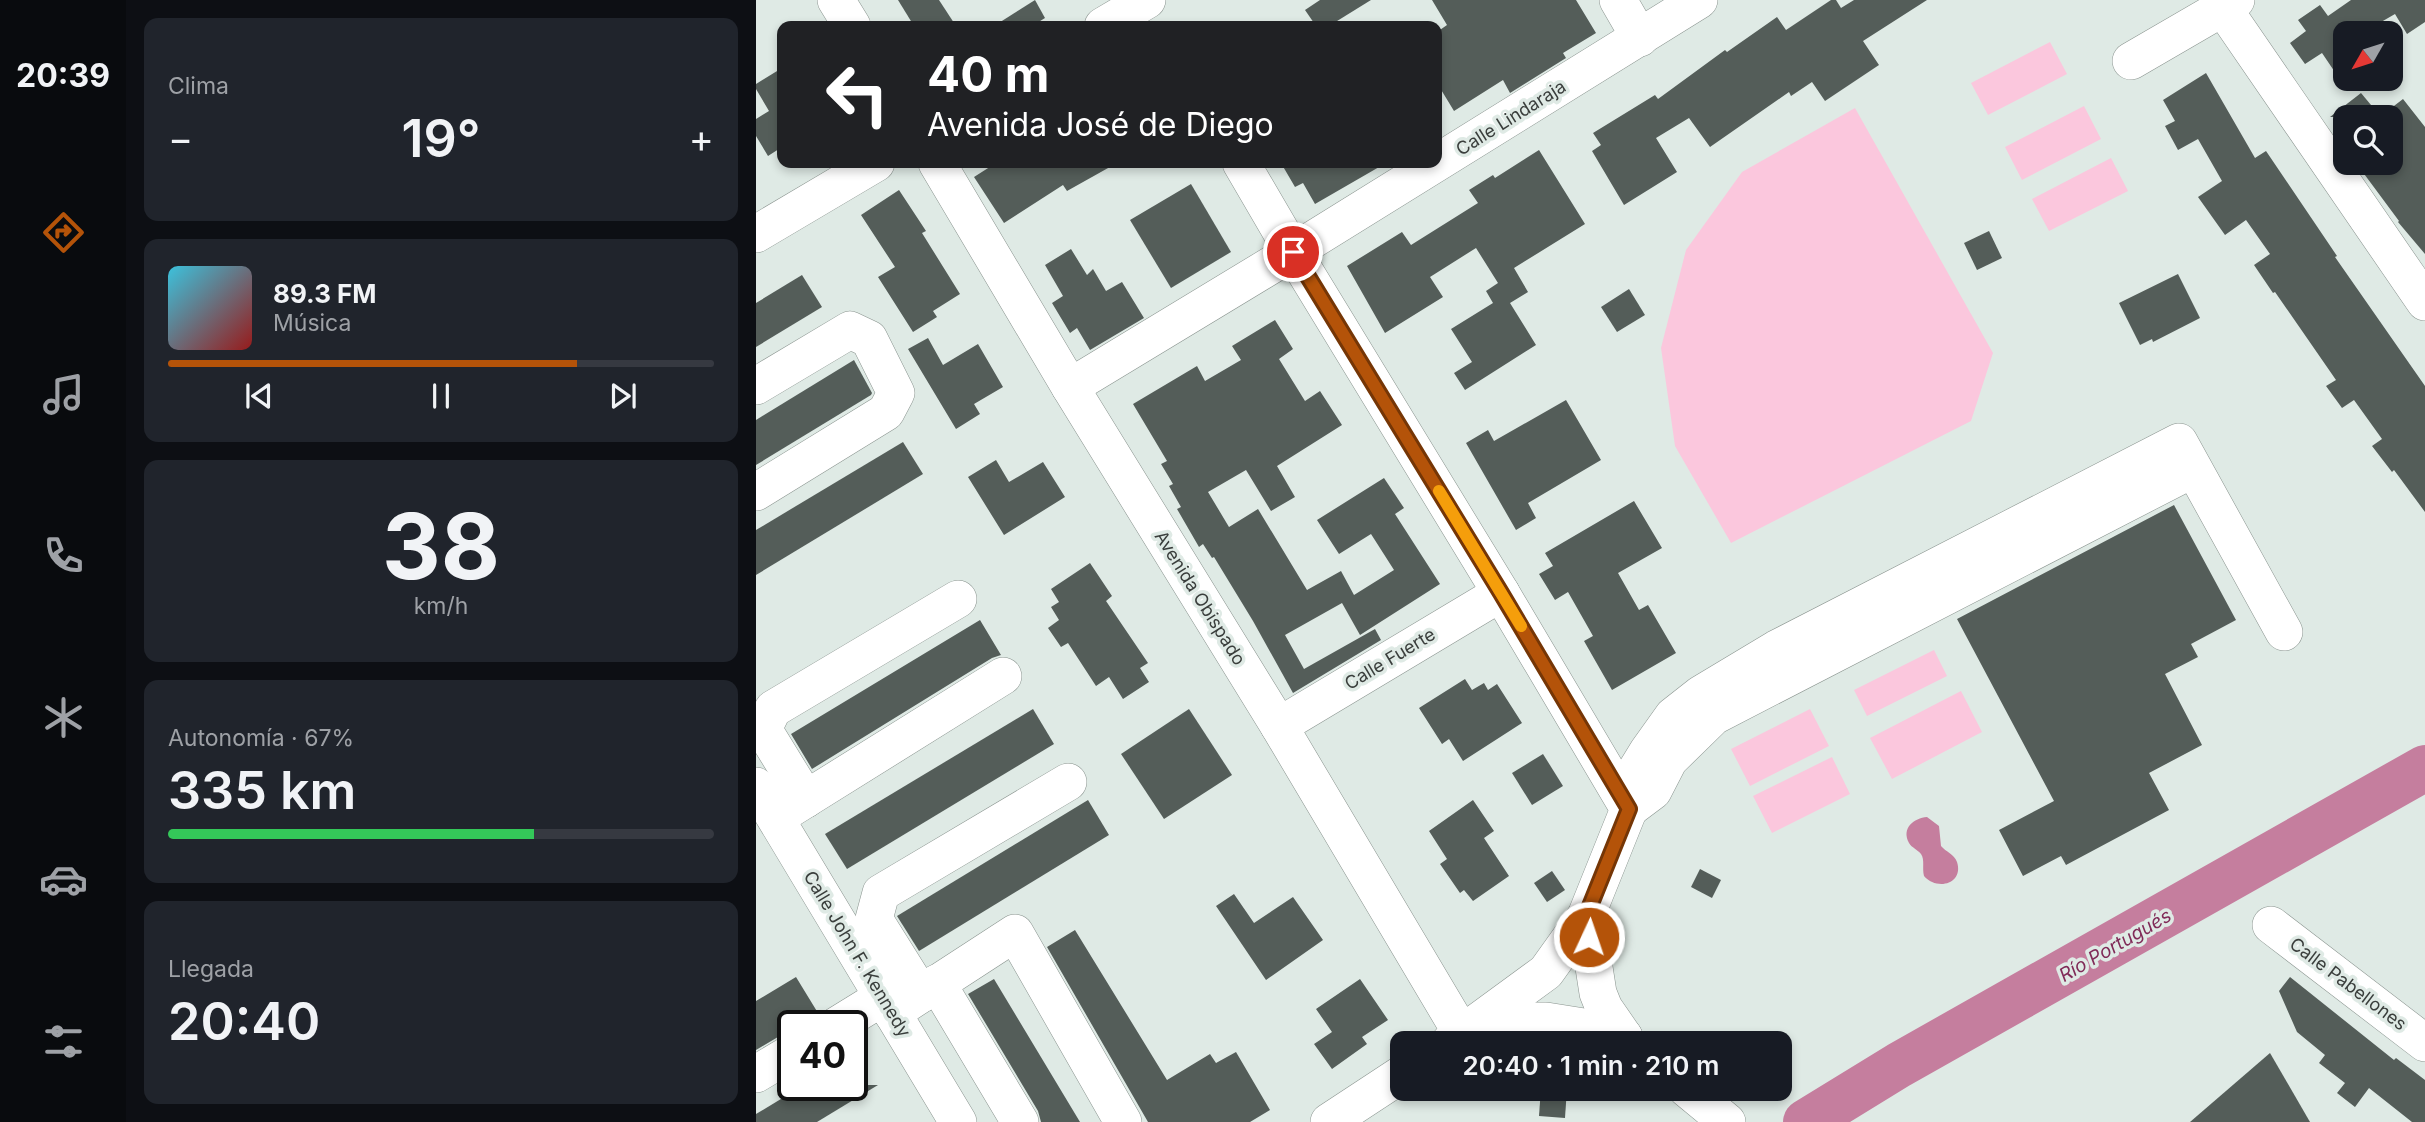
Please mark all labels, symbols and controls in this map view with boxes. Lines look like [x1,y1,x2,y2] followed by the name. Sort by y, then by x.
[2333,21,2403,91] north arrow
[2333,21,2403,175] map controls
[927,45,1050,104] text: 40 m
[812,49,903,140] icon: left
[16,56,110,95] text: 20:39
[168,72,229,100] text: Clima
[1452,76,1569,160] street label: Calle Lindaraja
[927,105,1274,144] text: Avenida José de Diego
[2333,105,2403,175] button: search
[401,107,481,170] text: 19°
[168,115,193,161] text: −
[689,115,714,161] text: +
[39,208,88,257] icon: directions
[1263,222,1323,282] pin
[1274,233,1312,271] icon: arrive
[273,278,377,309] text: 89.3 FM
[273,309,351,337] text: Música
[39,370,88,419] icon: music
[240,377,278,415] icon: previous
[422,377,460,415] icon: pause
[604,377,642,415] icon: next
[382,491,500,601] text: 38
[1151,527,1250,669] street label: Avenida Obispado
[39,531,88,580] icon: phone
[414,592,468,620] text: km/h
[1341,623,1439,694] street label: Calle Fuerte
[39,693,88,742] icon: climate
[168,724,354,752] text: Autonomía · 67%
[168,759,356,822] text: 335 km
[39,855,88,904] icon: car
[799,867,915,1041] street label: Calle John F. Kennedy
[1552,900,1626,974] position arrow
[2055,904,2175,987] water label: Río Portugués
[2286,933,2411,1034] street label: Calle Pabellones
[168,955,254,983] text: Llegada
[168,990,320,1053] text: 20:40
[777,1010,868,1101] speed limit sign: 40
[39,1017,88,1066] icon: filters
[1463,1050,1719,1081] text: 20:40 · 1 min · 210 m

